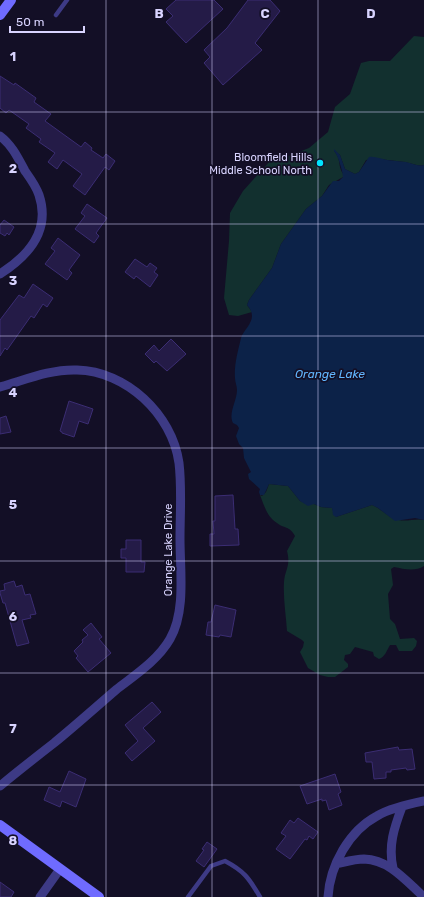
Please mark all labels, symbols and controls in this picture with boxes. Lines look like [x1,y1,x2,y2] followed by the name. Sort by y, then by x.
[154,6,164,21] text: B
[260,6,270,21] text: C
[366,6,376,21] text: D
[10,8,84,34] scale bar
[16,15,44,29] text: 50 m
[10,49,16,64] text: 1
[209,151,312,177] place label: Bloomfield Hills Middle School North
[315,158,325,168] marker: Bloomfield Hills Middle School North
[9,161,17,176] text: 2
[9,273,18,288] text: 3
[295,367,365,381] water label: Orange Lake
[9,385,18,400] text: 4
[9,497,17,512] text: 5
[162,504,175,596] street label: Orange Lake Drive
[9,609,18,624] text: 6
[9,721,17,736] text: 7
[9,833,18,848] text: 8

